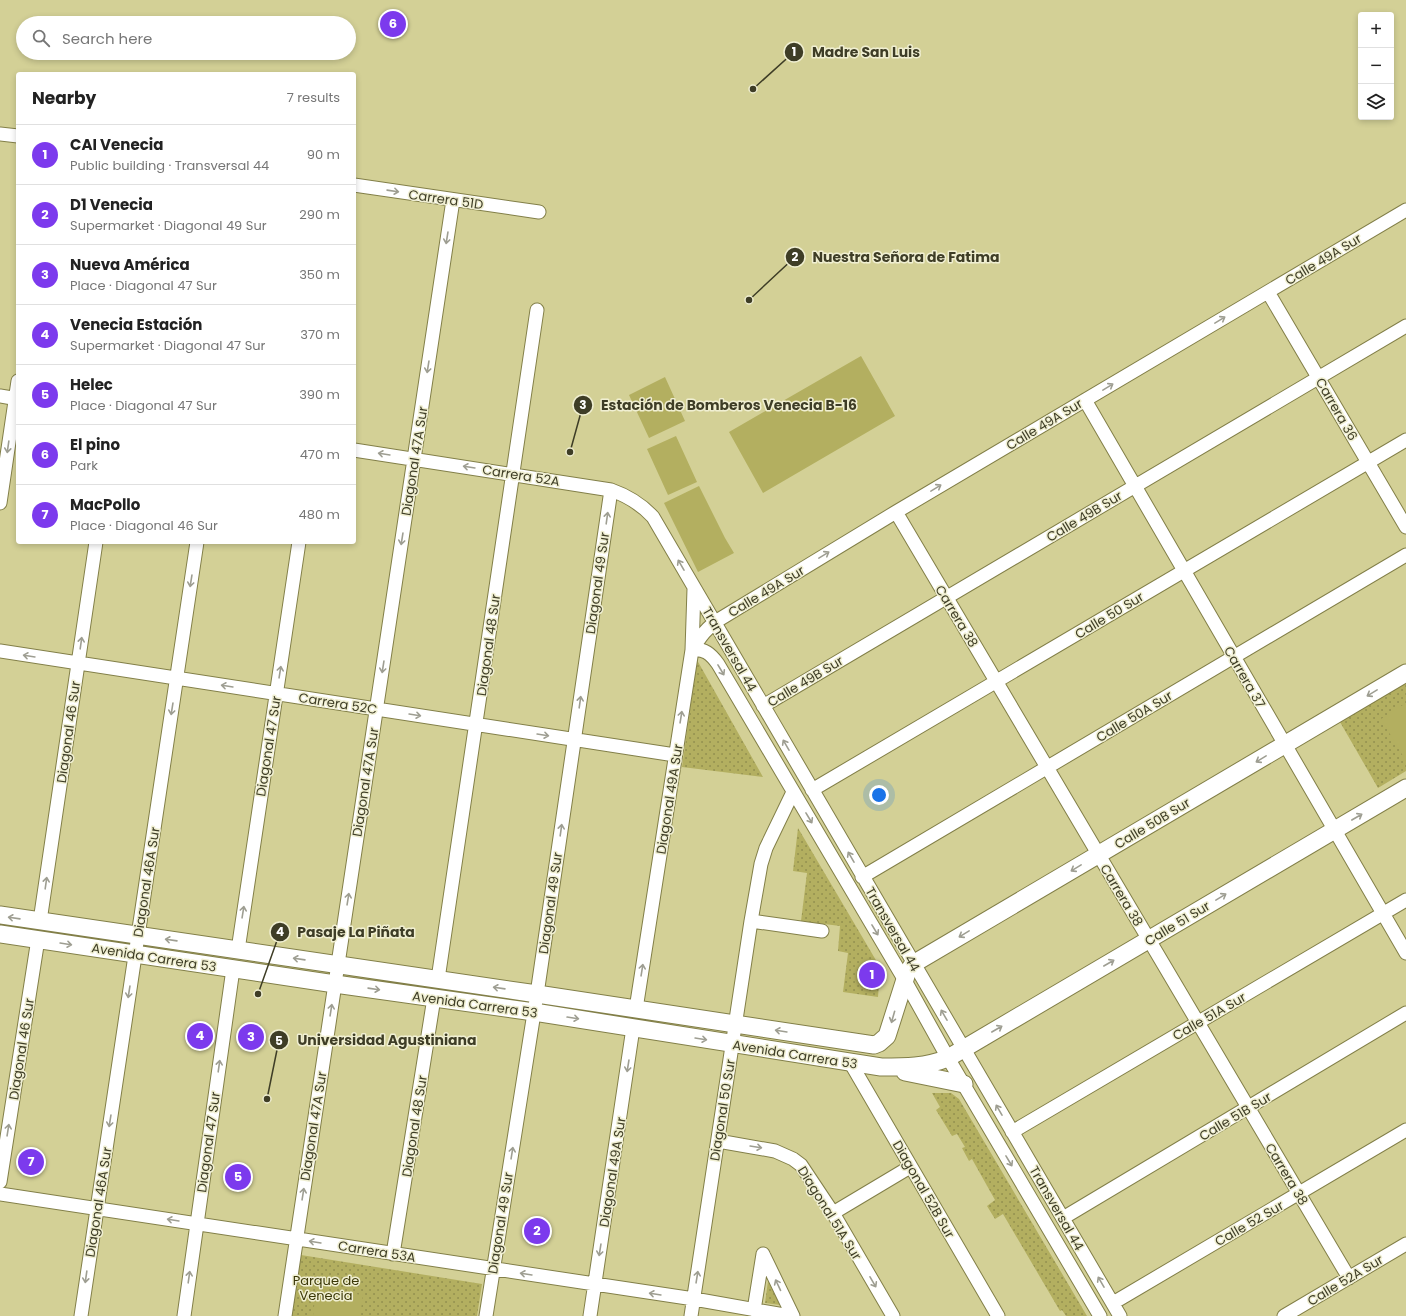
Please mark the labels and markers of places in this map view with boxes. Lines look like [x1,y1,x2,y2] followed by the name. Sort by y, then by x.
[380,9,406,39] pin: 6
[784,39,928,65] callout: Madre San Luis
[785,244,1008,270] callout: Nuestra Señora de Fatima
[573,392,864,418] callout: Estación de Bomberos Venecia B-16
[270,919,423,945] callout: Pasaje La Piñata
[859,960,885,990] pin: 1
[187,1021,213,1051] pin: 4
[238,1022,264,1052] pin: 3
[269,1027,484,1053] callout: Universidad Agustiniana
[18,1147,44,1177] pin: 7
[225,1162,251,1192] pin: 5
[524,1216,550,1246] pin: 2

